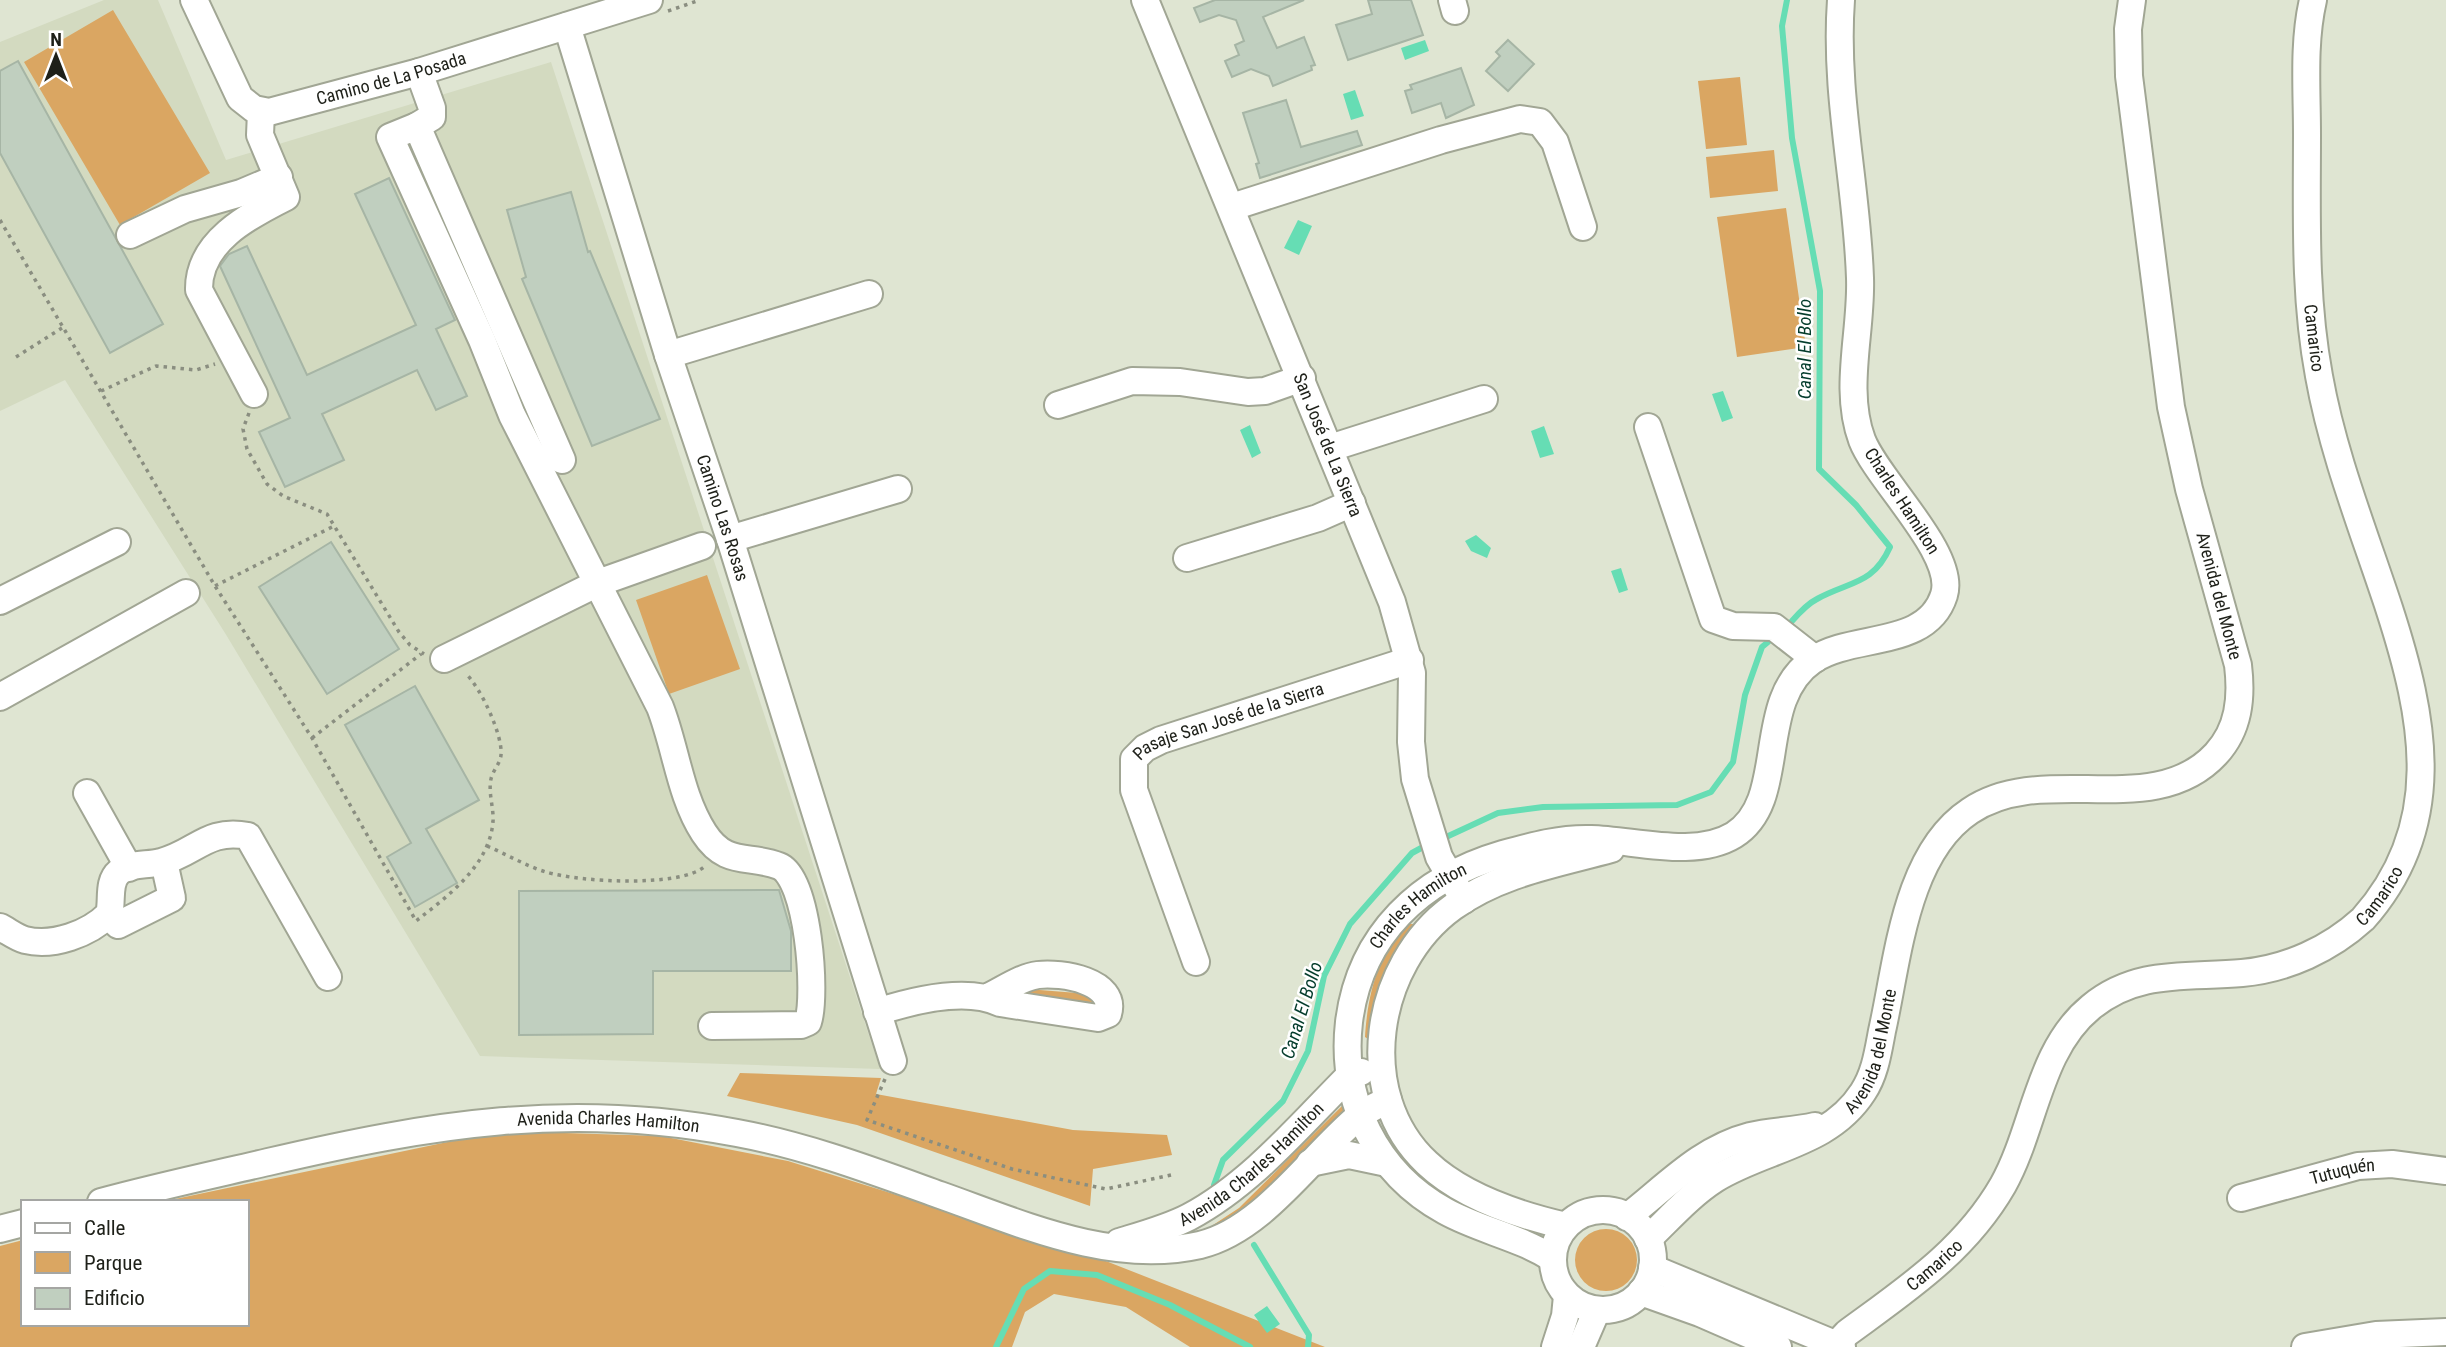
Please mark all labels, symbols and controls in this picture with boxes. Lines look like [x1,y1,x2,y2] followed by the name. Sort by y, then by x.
[21,21,91,91] north arrow
[50,28,62,51] text: N
[314,47,468,109] street label: Camino de La Posada
[1793,299,1816,399] water label: Canal El Bollo
[2300,303,2329,373] street label: Camarico
[1289,370,1367,520] street label: San José de La Sierra
[1860,444,1945,558] street label: Charles Hamilton
[692,452,753,584] street label: Camino Las Rosas
[2192,530,2247,662] street label: Avenida del Monte
[1128,677,1326,764] street label: Pasaje San José de la Sierra
[1365,858,1469,952] street label: Charles Hamilton
[2351,862,2407,930] street label: Camarico
[1276,959,1327,1061] water label: Canal El Bollo
[1840,987,1900,1118] street label: Avenida del Monte
[1175,1098,1328,1230] street label: Avenida Charles Hamilton
[516,1107,701,1137] street label: Avenida Charles Hamilton
[2307,1154,2375,1189] street label: Tutuquén
[21,1200,248,1326] legend
[84,1216,126,1240] text: Calle
[1902,1235,1967,1295] street label: Camarico
[84,1251,142,1275] text: Parque
[84,1286,145,1310] text: Edificio

